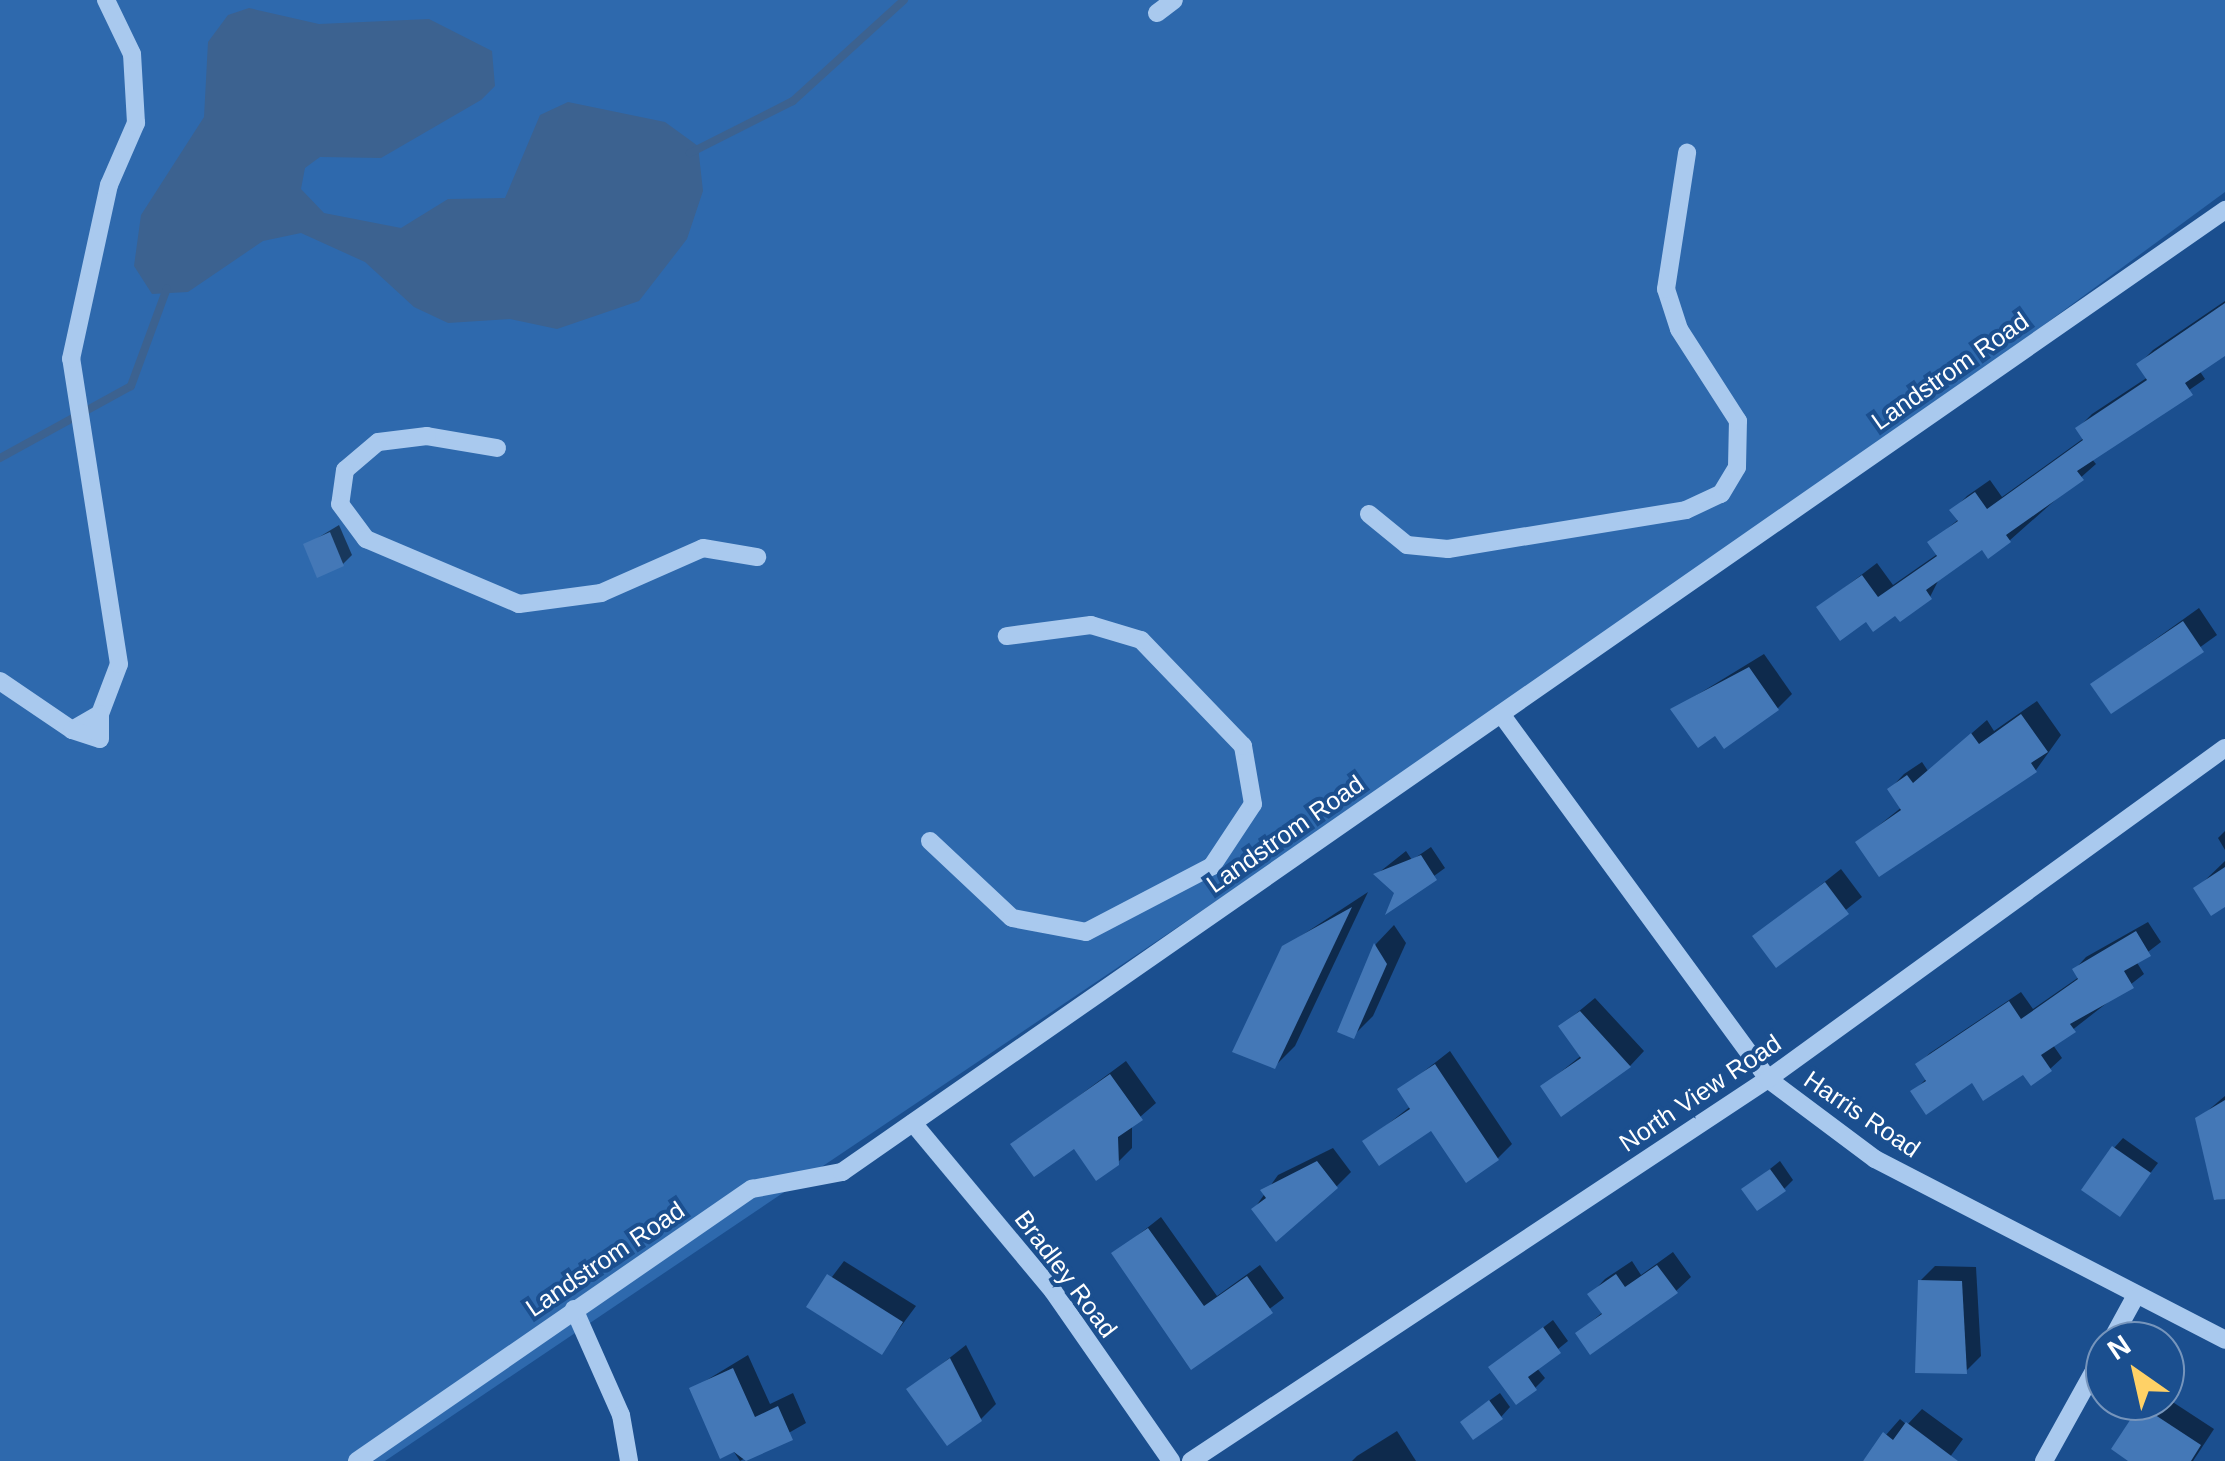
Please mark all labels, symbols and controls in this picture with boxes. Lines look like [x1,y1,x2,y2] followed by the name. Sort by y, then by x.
[1866,306,2034,436] street label: Landstrom Road
[1201,769,1369,899] street label: Landstrom Road
[1613,1028,1787,1158] street label: North View Road
[1798,1064,1926,1164] street label: Harris Road
[520,1195,690,1323] street label: Landstrom Road
[1008,1204,1124,1344] street label: Bradley Road
[2085,1321,2185,1421] north arrow
[2102,1329,2136,1366] text: N

